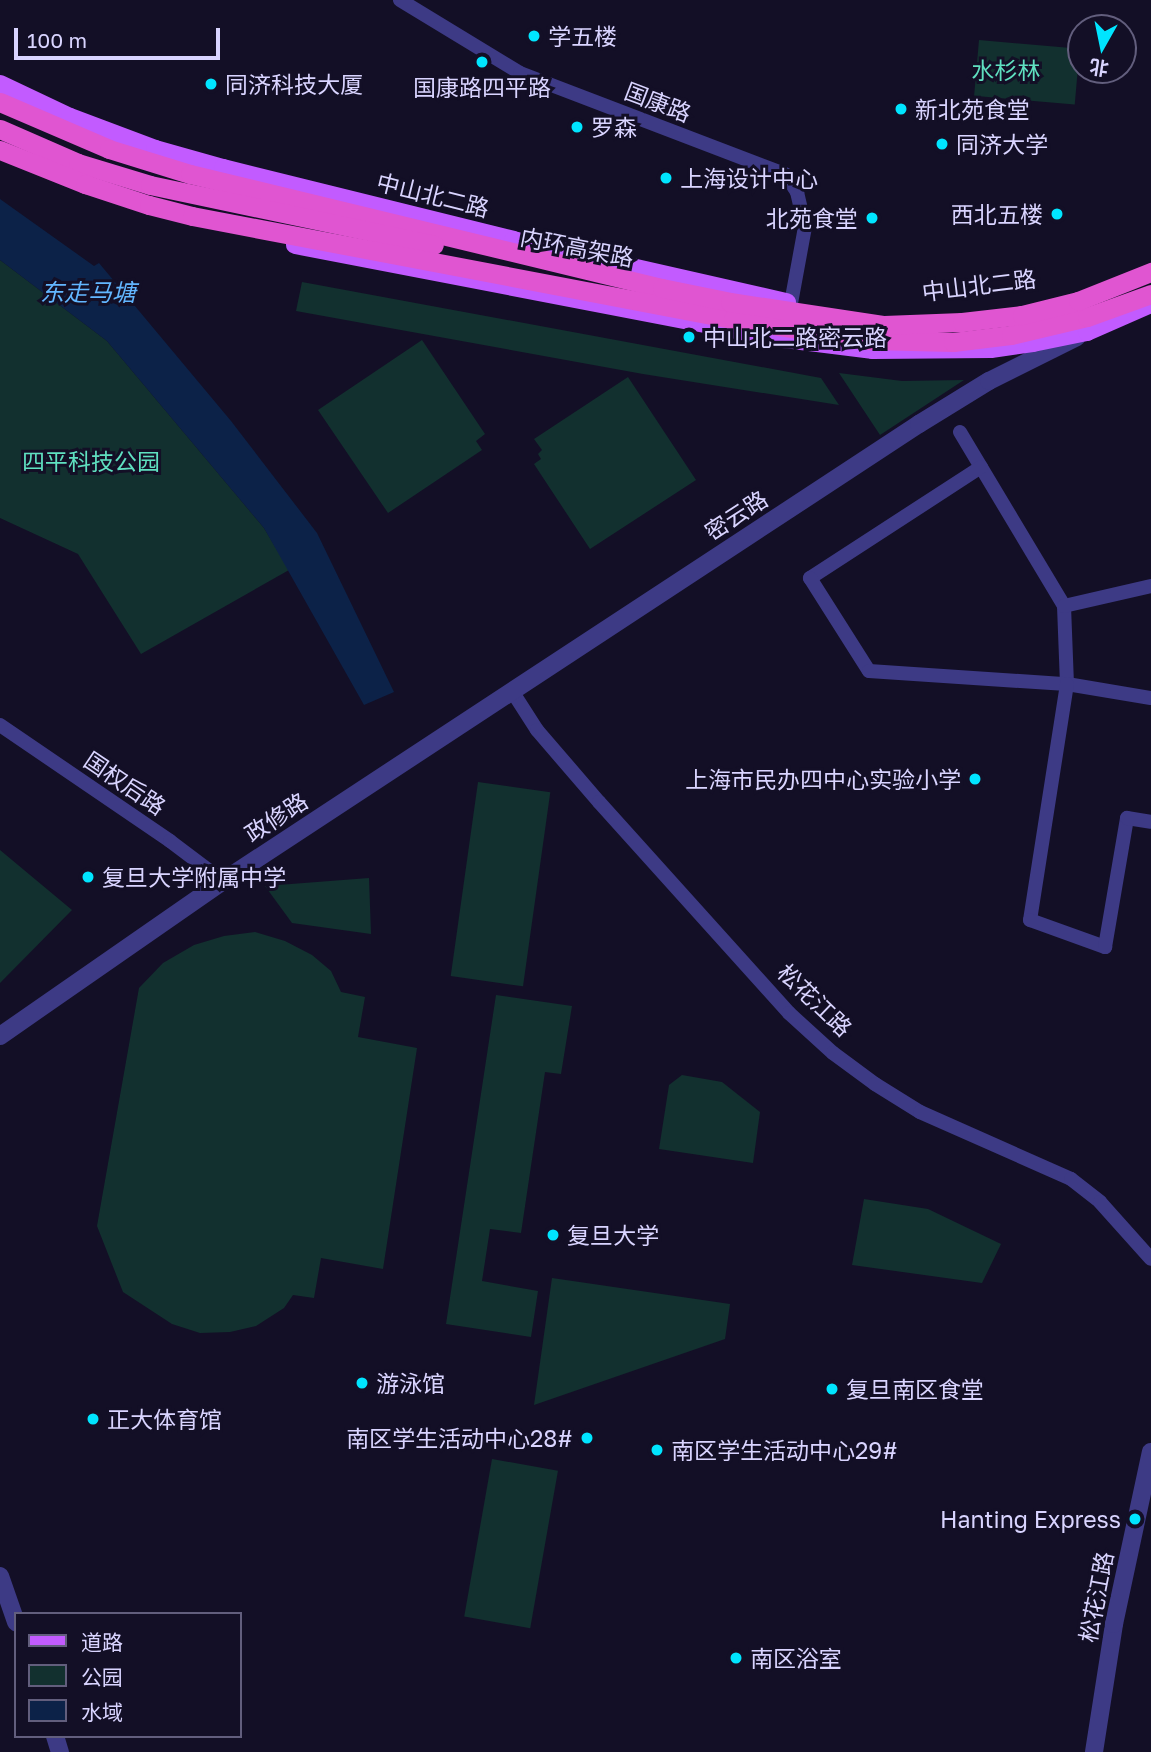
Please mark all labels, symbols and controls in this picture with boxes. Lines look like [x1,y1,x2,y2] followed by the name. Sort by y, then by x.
[18,14,224,58] scale bar
[1067,14,1137,84] north arrow
[548,22,617,50] place label: 学五楼
[27,27,87,53] text: 100 m
[526,28,542,44] marker: 学五楼
[474,54,490,70] marker: 国康路四平路
[1088,55,1110,81] text: 北
[972,56,1040,84] park label: 水杉林
[225,70,363,98] place label: 同济科技大厦
[413,73,551,101] place label: 国康路四平路
[203,76,219,92] marker: 同济科技大厦
[621,77,695,127] street label: 国康路
[915,95,1030,123] place label: 新北苑食堂
[893,101,909,117] marker: 新北苑食堂
[591,113,637,141] place label: 罗森
[569,119,585,135] marker: 罗森
[956,130,1048,158] place label: 同济大学
[934,136,950,152] marker: 同济大学
[680,164,818,192] place label: 上海设计中心
[374,168,492,222] street label: 中山北二路
[658,170,674,186] marker: 上海设计中心
[951,200,1043,228] place label: 西北五楼
[766,204,858,232] place label: 北苑食堂
[1049,206,1065,222] marker: 西北五楼
[864,210,880,226] marker: 北苑食堂
[518,222,636,272] street label: 内环高架路
[920,264,1038,306] street label: 中山北二路
[40,278,136,306] water label: 东走马塘
[703,323,887,351] place label: 中山北二路密云路
[681,329,697,345] marker: 中山北二路密云路
[22,447,160,475] park label: 四平科技公园
[700,485,772,545] street label: 密云路
[79,746,171,820] street label: 国权后路
[685,765,961,793] place label: 上海市民办四中心实验小学
[967,771,983,787] marker: 上海市民办四中心实验小学
[240,787,312,847] street label: 政修路
[102,863,286,891] place label: 复旦大学附属中学
[80,869,96,885] marker: 复旦大学附属中学
[772,958,858,1042] street label: 松花江路
[567,1221,659,1249] place label: 复旦大学
[545,1227,561,1243] marker: 复旦大学
[376,1369,445,1397] place label: 游泳馆
[354,1375,370,1391] marker: 游泳馆
[846,1375,984,1403] place label: 复旦南区食堂
[824,1381,840,1397] marker: 复旦南区食堂
[107,1405,222,1433] place label: 正大体育馆
[85,1411,101,1427] marker: 正大体育馆
[346,1424,573,1452] place label: 南区学生活动中心28#
[579,1430,595,1446] marker: 南区学生活动中心28#
[671,1436,898,1464] place label: 南区学生活动中心29#
[649,1442,665,1458] marker: 南区学生活动中心29#
[940,1505,1121,1533] place label: Hanting Express
[1127,1511,1143,1527] marker: Hanting Express
[1074,1549,1118,1645] street label: 松花江路
[14,1612,242,1738] legend
[81,1629,123,1655] text: 道路
[750,1644,842,1672] place label: 南区浴室
[728,1650,744,1666] marker: 南区浴室
[81,1664,123,1690] text: 公园
[81,1699,123,1725] text: 水域

